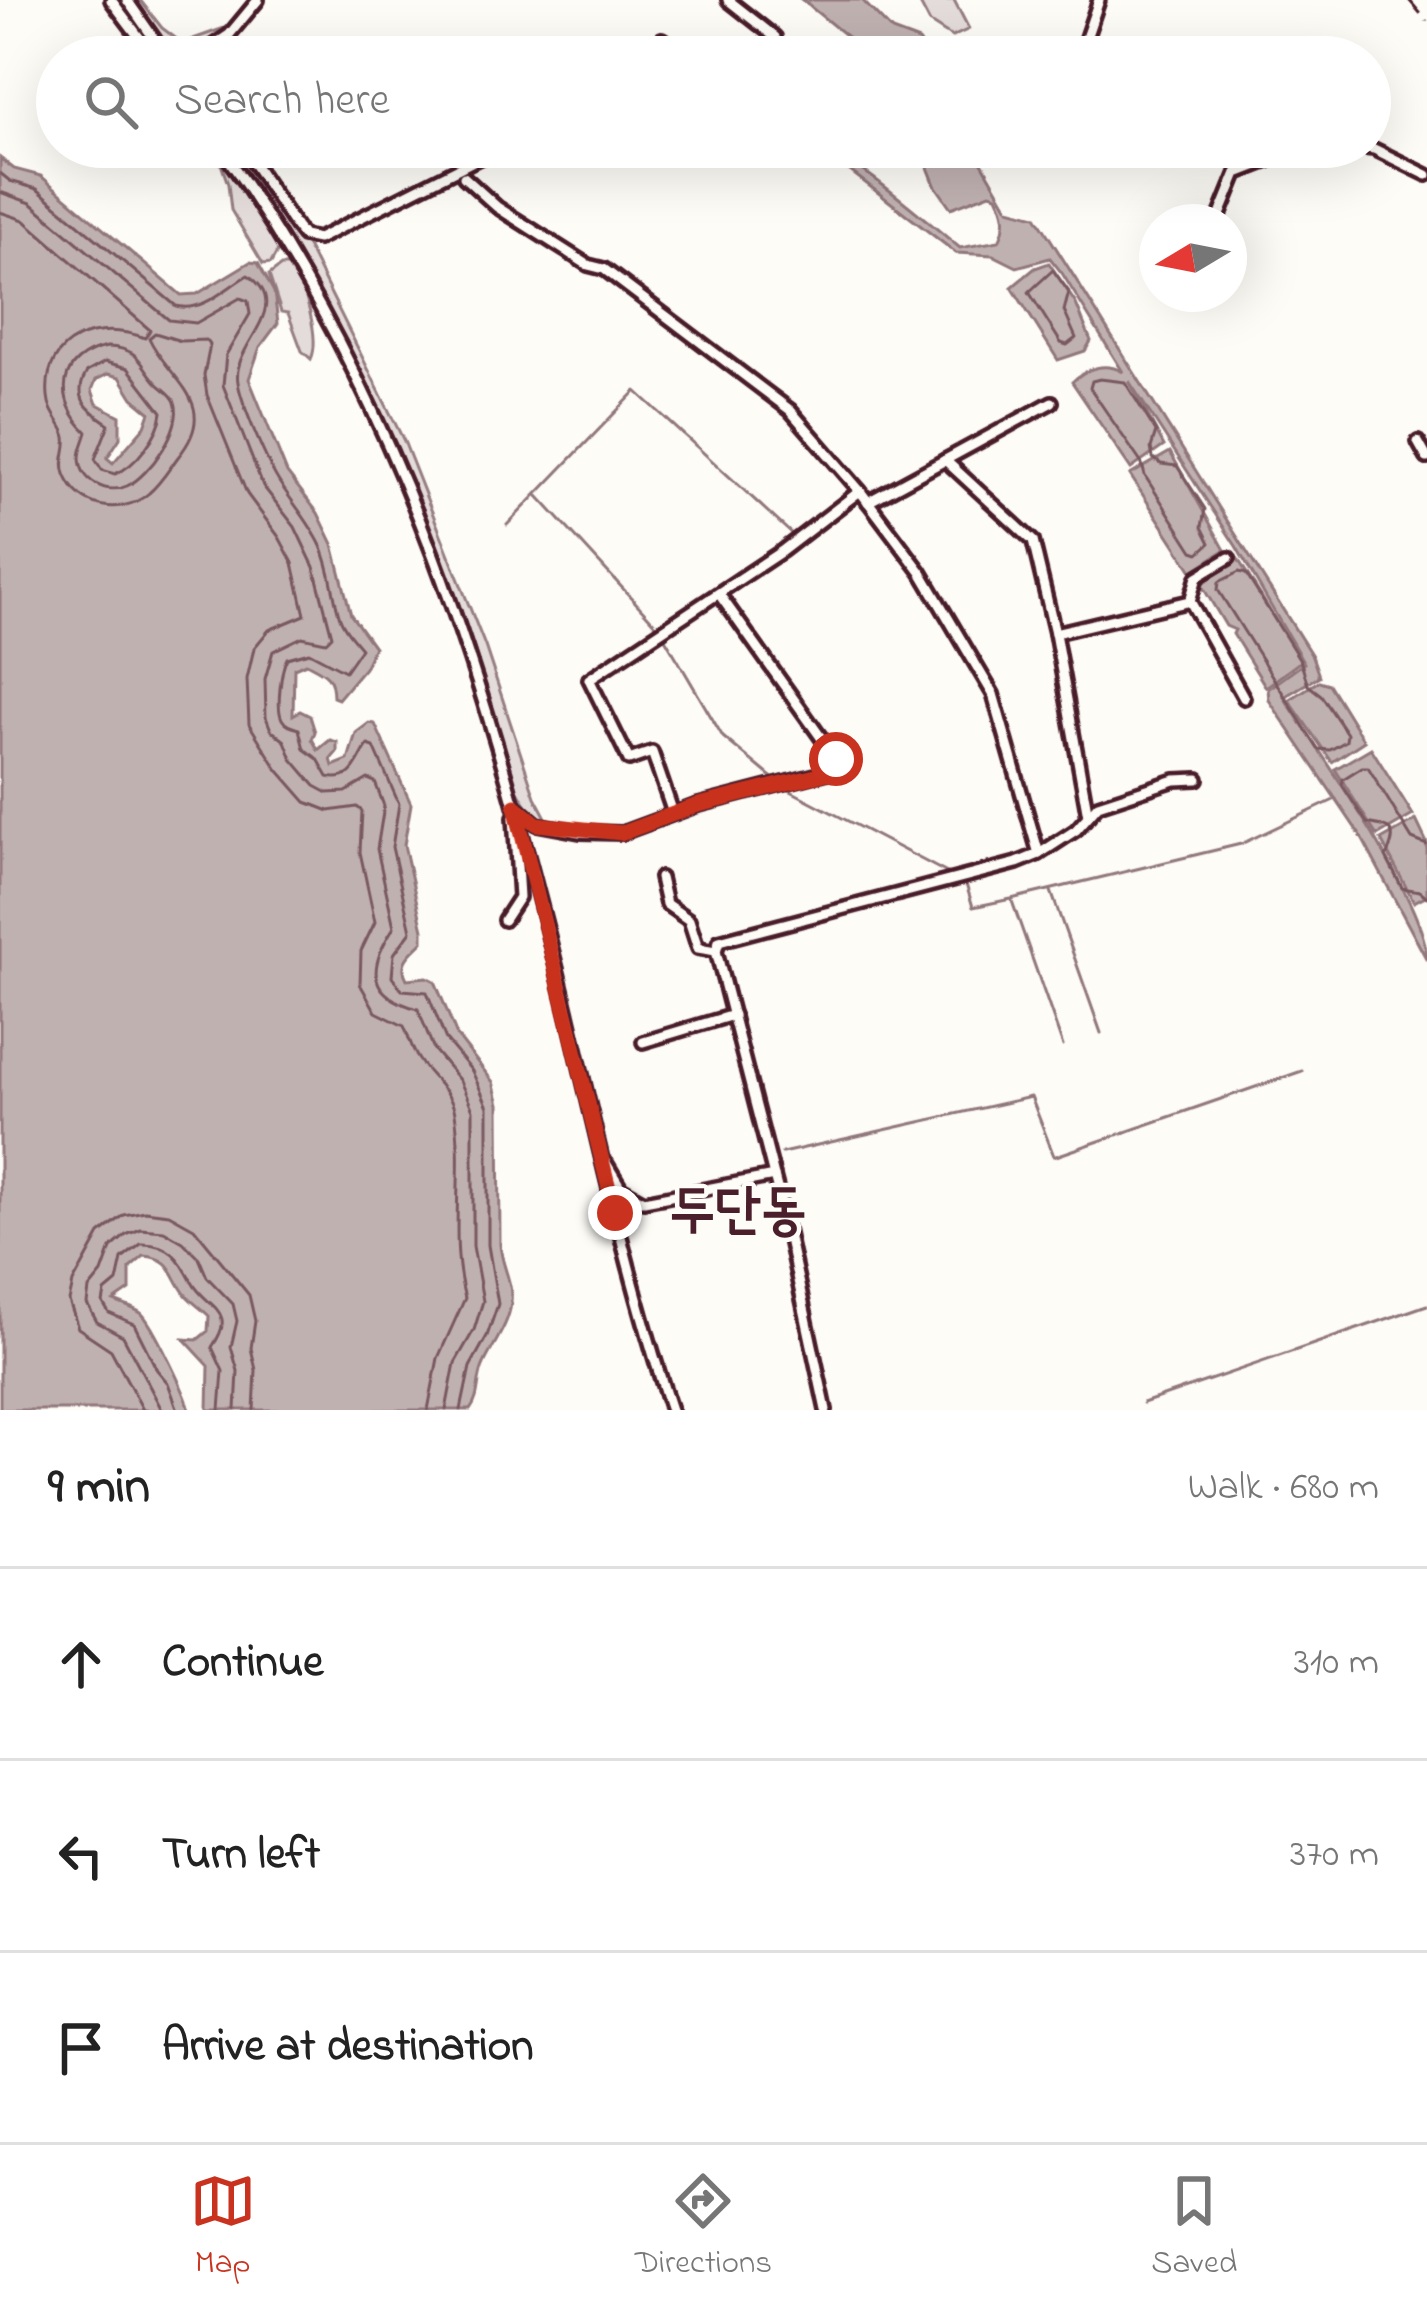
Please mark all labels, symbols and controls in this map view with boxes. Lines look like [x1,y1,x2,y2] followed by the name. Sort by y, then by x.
[36,36,1391,168] search box
[78,69,144,135] icon: search
[174,69,390,135] text: Search here
[1139,204,1247,312] north arrow
[809,732,863,786] route start
[669,1172,807,1255] district label: 두단동
[588,1186,642,1240] route end
[48,1451,150,1526] text: 9 min
[1188,1460,1379,1517] text: Walk · 680 m
[48,1631,114,1697] icon: ahead
[162,1631,323,1697] text: Continue
[1294,1635,1379,1692] text: 310 m
[48,1823,114,1889] icon: left
[162,1823,320,1889] text: Turn left
[1290,1827,1379,1884] text: 370 m
[48,2015,114,2081] icon: arrive
[162,2015,533,2081] text: Arrive at destination
[190,2168,256,2288] tab: Map
[635,2168,772,2288] tab: Directions
[1151,2168,1237,2288] tab: Saved

